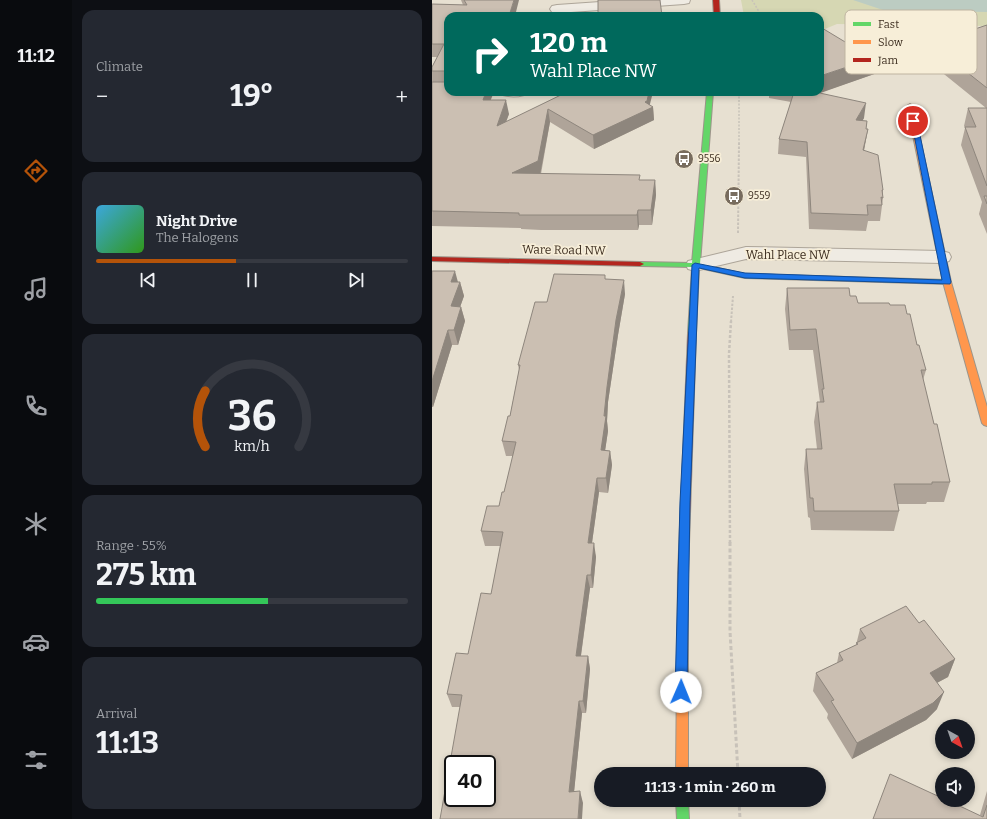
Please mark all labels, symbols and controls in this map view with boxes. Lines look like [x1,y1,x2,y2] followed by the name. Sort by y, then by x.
[845,10,977,74] legend
[878,18,899,31] text: Fast
[530,26,607,59] text: 120 m
[464,28,516,80] icon: right
[878,36,903,49] text: Slow
[17,45,55,67] text: 11:12
[877,54,898,67] text: Jam
[96,59,143,74] text: Climate
[530,60,657,82] text: Wahl Place NW
[230,78,274,114] text: 19°
[96,83,108,110] text: −
[395,83,408,110] text: +
[896,104,930,138] pin
[902,110,924,132] icon: arrive
[673,148,695,170] bus stop icon: 9556
[698,153,721,165] place label: 9556
[22,157,50,185] icon: directions
[723,185,745,207] bus stop icon: 9559
[748,190,770,202] place label: 9559
[156,212,237,230] text: Night Drive
[156,230,238,245] text: The Halogens
[522,242,607,258] street label: Ware Road NW
[746,248,831,262] street label: Wahl Place NW
[137,269,159,291] icon: previous
[241,269,263,291] icon: pause
[345,269,367,291] icon: next
[22,275,50,303] icon: music
[228,391,276,441] text: 36
[22,392,50,420] icon: phone
[234,438,270,455] text: km/h
[22,510,50,538] icon: climate
[96,538,167,553] text: Range · 55%
[96,557,196,593] text: 275 km
[22,628,50,656] icon: car
[660,671,702,713] position arrow
[96,706,137,721] text: Arrival
[935,719,975,759] north arrow
[935,719,975,807] map controls
[96,725,159,761] text: 11:13
[22,746,50,774] icon: filters
[444,755,496,807] speed limit sign: 40
[935,767,975,807] button: sound
[644,778,776,796] text: 11:13 · 1 min · 260 m

